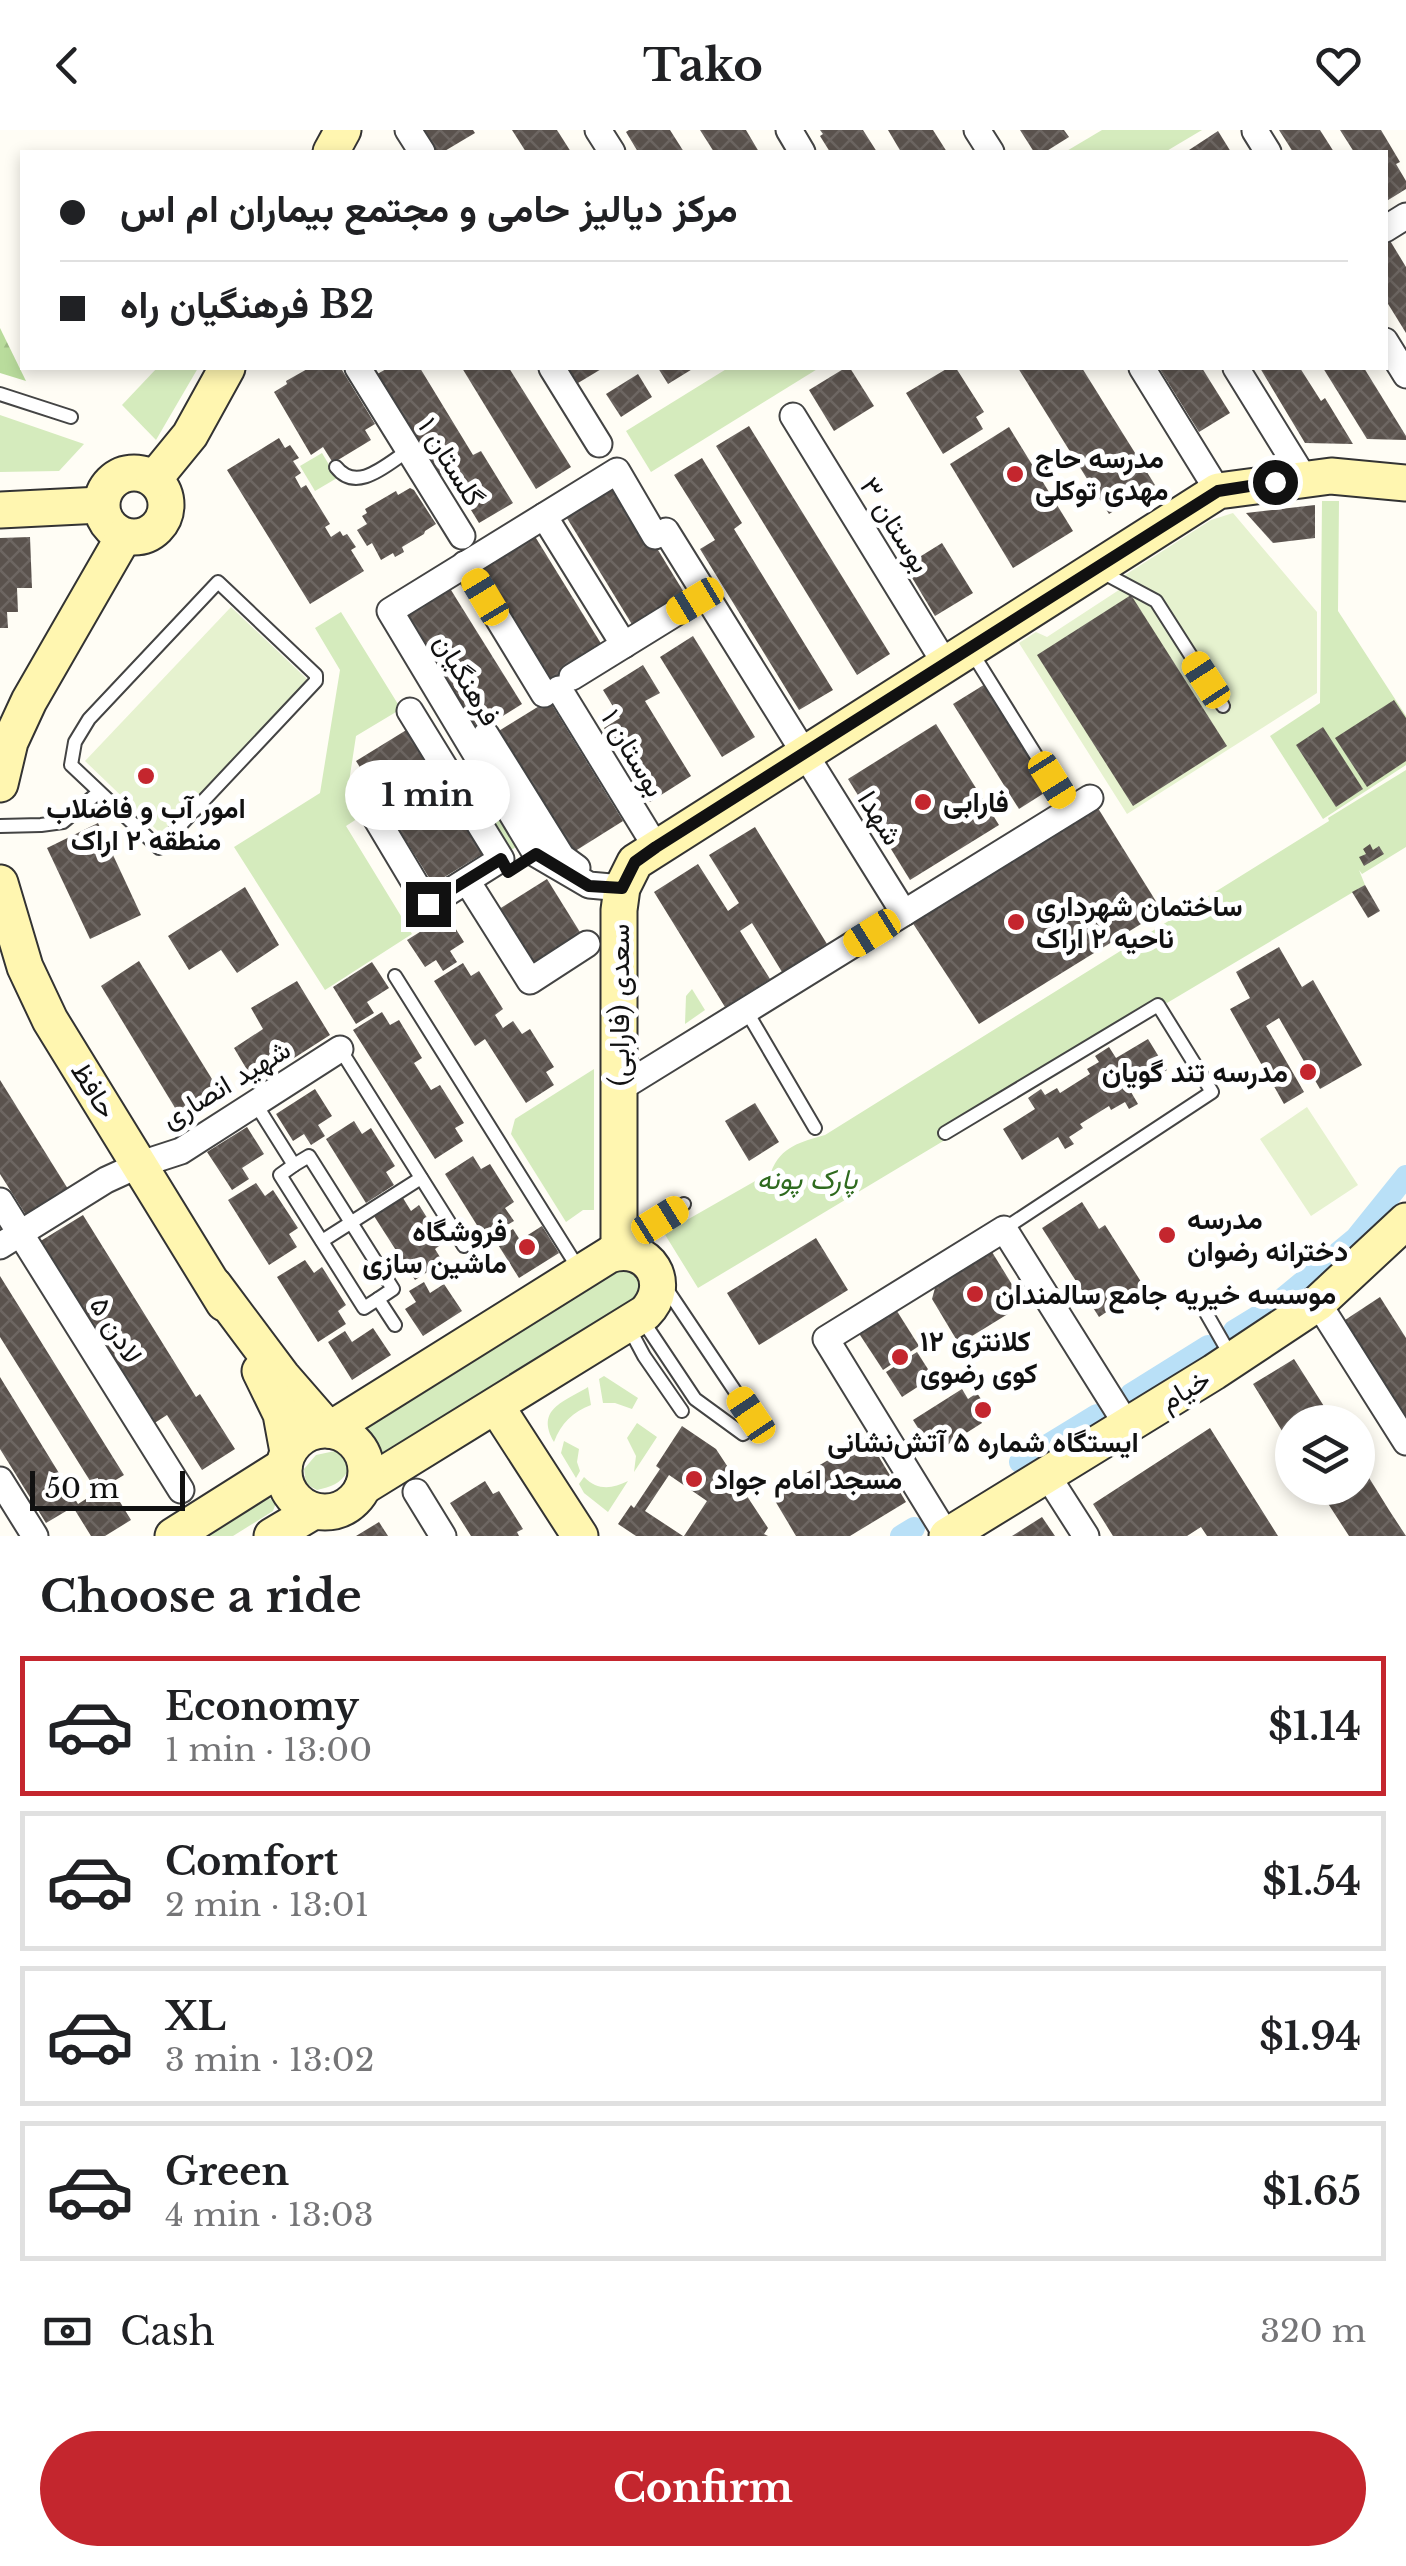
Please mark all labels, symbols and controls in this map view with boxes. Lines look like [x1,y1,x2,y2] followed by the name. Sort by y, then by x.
[643,37,763,93] text: Tako
[40,38,95,93] icon: back
[1311,38,1366,93] icon: heart
[120,185,738,232] text: مرکز دیالیز حامی و مجتمع بیماران ام اس
[120,281,374,328] text: فرهنگیان راه B2
[410,411,492,513] street label: گلستان ۱
[1035,441,1169,508] place label: مدرسه حاج مهدی توکلی
[1253,460,1298,505] route start
[1004,463,1026,485] marker: مدرسه حاج مهدی توکلی
[852,471,938,579] street label: بوستان ۳
[457,564,513,630] car
[662,573,728,629] car
[426,628,508,732] street label: فرهنگیان
[1177,647,1235,713] car
[593,703,673,803] street label: بوستان ۱
[1023,747,1081,813] car
[346,759,510,829] callout: 1 min
[135,765,157,787] marker: امور آب و فاضلاب منطقه ۲ اراک
[381,775,474,815] text: 1 min
[850,784,910,852] street label: شهدا
[943,785,1009,820] place label: فارابی
[46,791,246,858] place label: امور آب و فاضلاب منطقه ۲ اراک
[912,791,934,813] marker: فارابی
[406,882,451,927] route end
[1036,889,1243,956] place label: ساختمان شهرداری ناحیه ۲ اراک
[839,904,905,962] car
[1005,911,1027,933] marker: ساختمان شهرداری ناحیه ۲ اراک
[602,924,637,1086] street label: سعدی (فارابی)
[155,1032,297,1136] street label: شهید انصاری
[63,1055,125,1125] street label: حافظ
[1102,1055,1288,1090] place label: مدرسه تند گویان
[1297,1061,1319,1083] marker: مدرسه تند گویان
[757,1162,858,1198] park label: پارک پونه
[627,1191,693,1249] car
[1187,1202,1348,1269] place label: مدرسه دخترانه رضوان
[362,1214,507,1281] place label: فروشگاه ماشین سازی
[1156,1224,1178,1246] marker: مدرسه دخترانه رضوان
[516,1236,538,1258] marker: فروشگاه ماشین سازی
[995,1277,1336,1314] place label: موسسه خیریه جامع سالمندان
[964,1283,986,1305] marker: موسسه خیریه جامع سالمندان
[82,1290,150,1370] street label: لادن ۵
[920,1324,1038,1391] place label: کلانتری ۱۲ کوی رضوی
[889,1346,911,1368] marker: کلانتری ۱۲ کوی رضوی
[1153,1361,1217,1419] street label: خیام
[722,1382,780,1448] car
[972,1399,994,1421] marker: ایستگاه شماره ۵ آتش‌نشانی
[1275,1405,1375,1505] map controls
[1275,1405,1375,1505] button: layers
[827,1425,1139,1460] place label: ایستگاه شماره ۵ آتش‌نشانی
[714,1462,902,1498] place label: مسجد امام جواد
[30,1466,185,1511] scale bar
[683,1468,705,1490] marker: مسجد امام جواد
[45,1471,119,1506] text: 50 m
[40,1568,362,1624] text: Choose a ride
[45,1681,135,1771] icon: car
[165,1683,359,1730] text: Economy
[1268,1703,1361,1750] text: $1.14
[165,1730,372,1770] text: 1 min · 13:00
[45,1836,135,1926] icon: car
[165,1838,338,1885] text: Comfort
[1262,1858,1361,1905] text: $1.54
[165,1885,369,1925] text: 2 min · 13:01
[45,1991,135,2081] icon: car
[165,1993,226,2040] text: XL
[1259,2013,1361,2060] text: $1.94
[165,2040,374,2080] text: 3 min · 13:02
[45,2146,135,2236] icon: car
[165,2148,289,2195] text: Green
[1262,2168,1361,2215] text: $1.65
[165,2195,373,2235] text: 4 min · 13:03
[40,2304,95,2359] icon: cash
[120,2308,215,2355] text: Cash
[1260,2311,1366,2351] text: 320 m
[40,2431,1366,2546] button: Confirm

